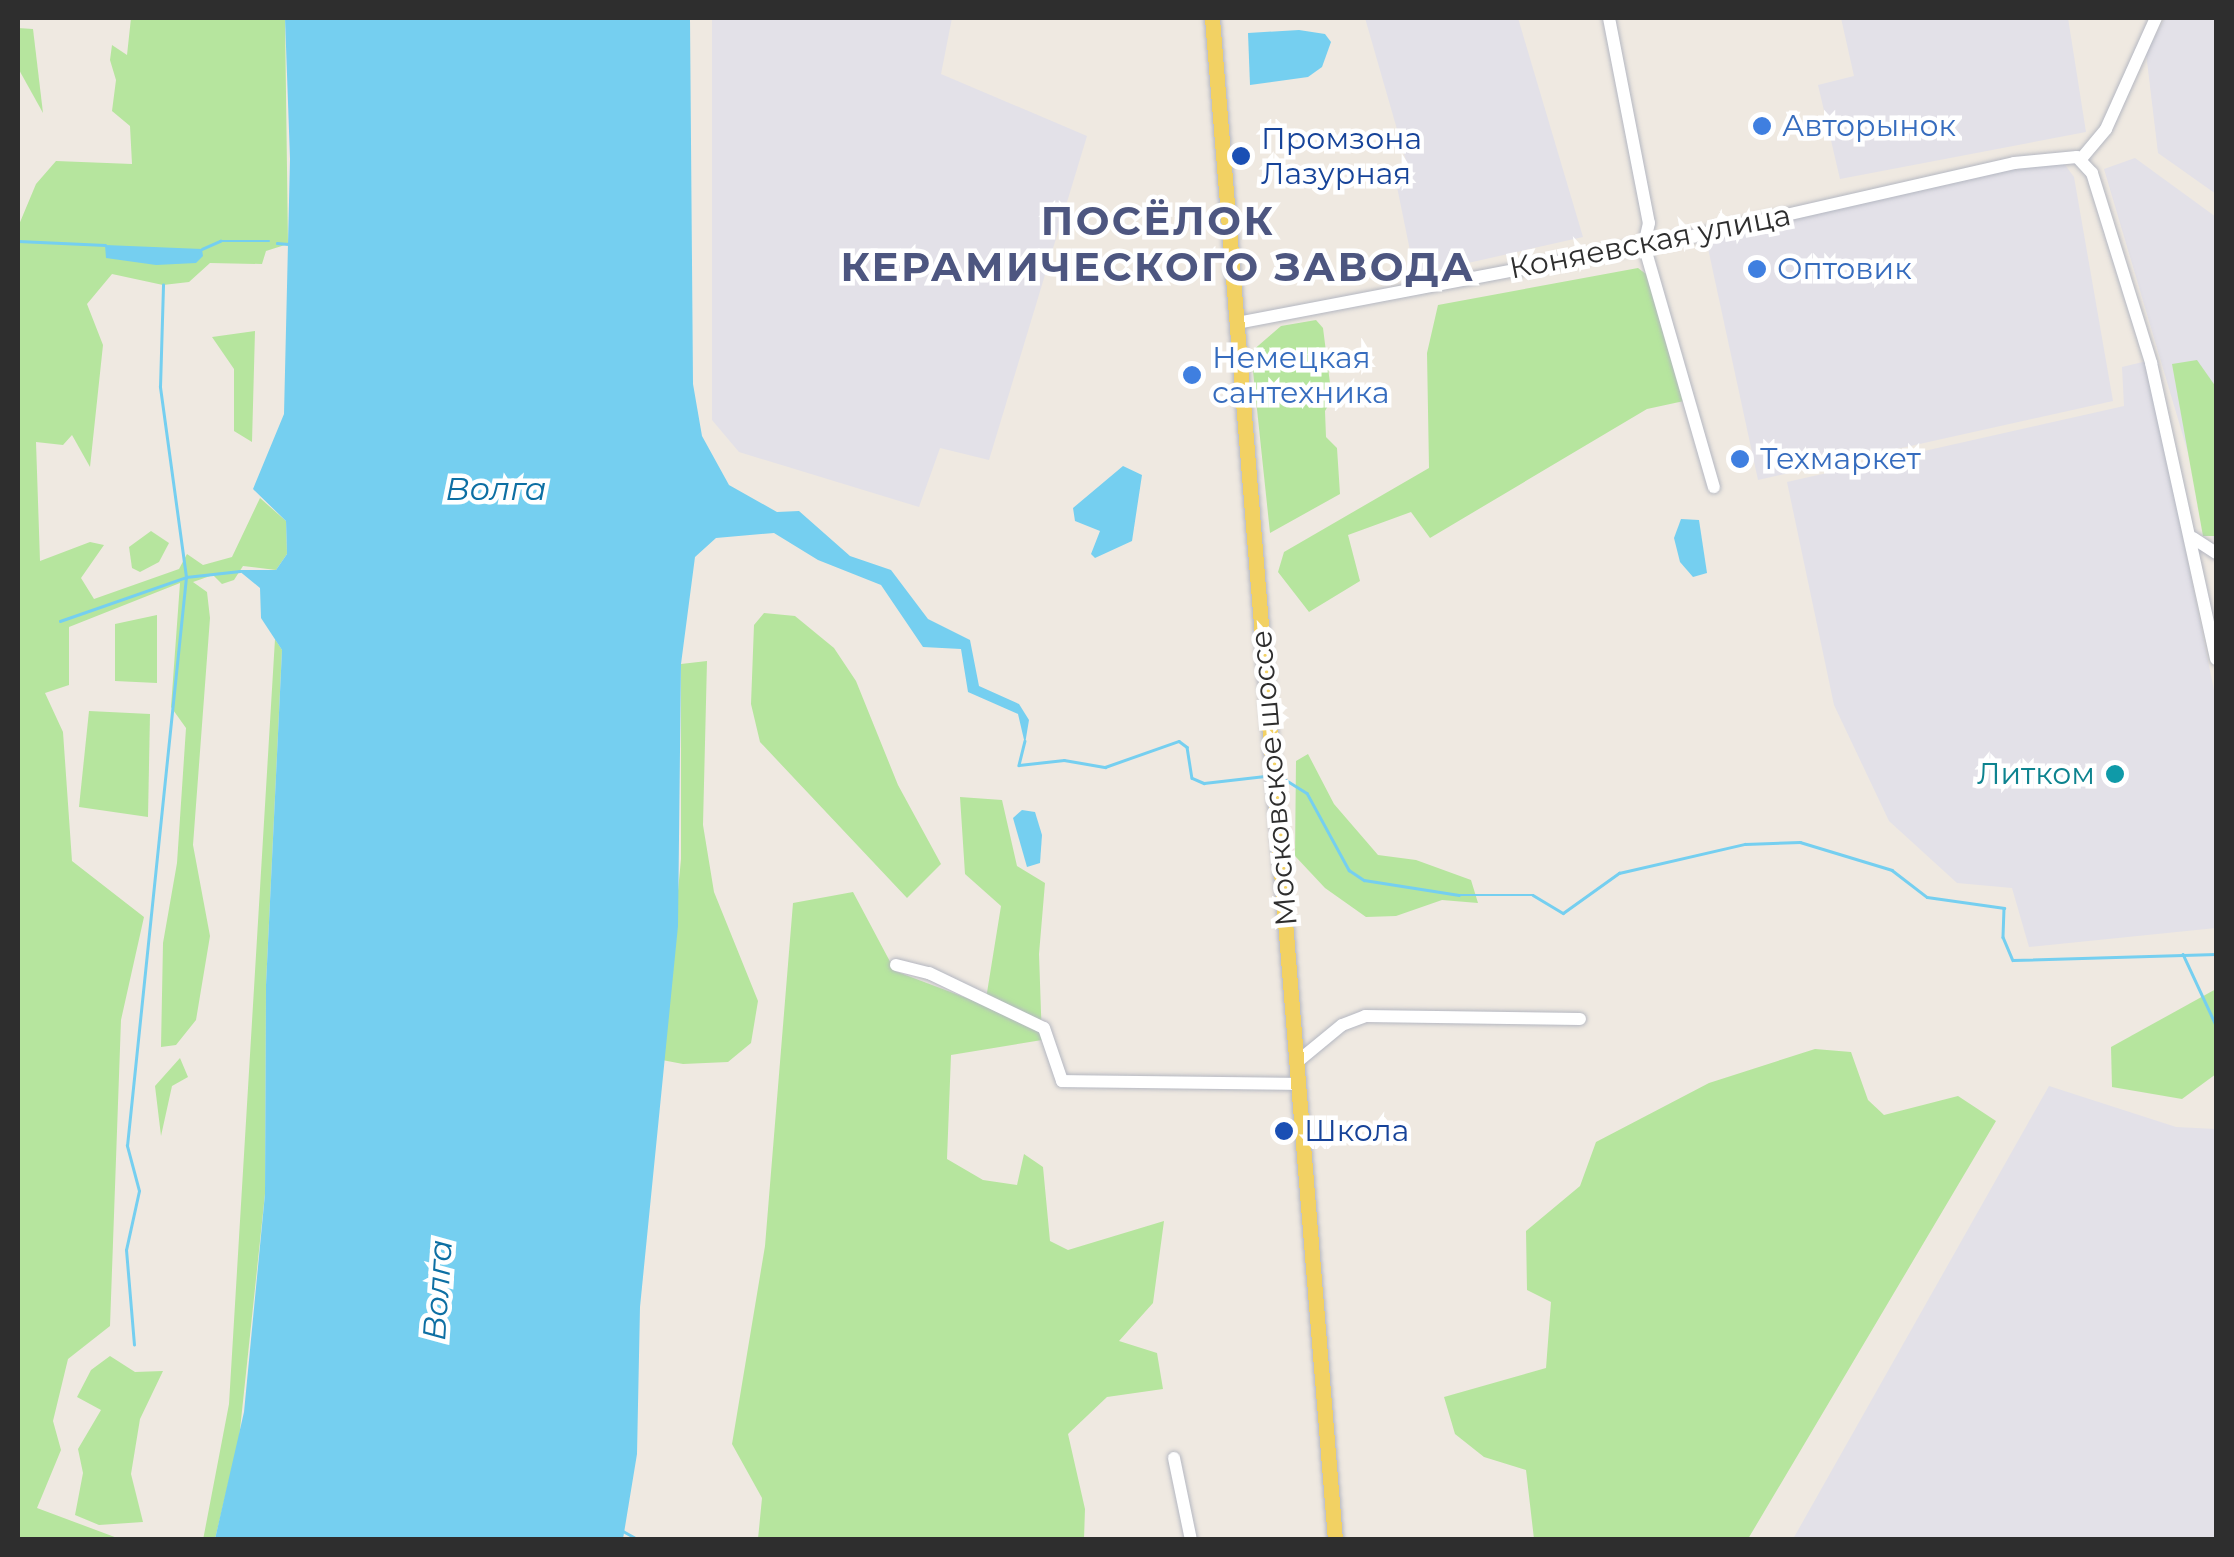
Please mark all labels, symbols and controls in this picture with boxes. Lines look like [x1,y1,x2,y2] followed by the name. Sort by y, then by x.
[1782,108,1956,144] place label: Авторынок
[1751,115,1773,137] marker: Авторынок
[1261,121,1422,192] place label: Промзона Лазурная
[1230,145,1252,167] marker: Промзона Лазурная
[840,197,1476,291] district label: ПОСЁЛОК КЕРАМИЧЕСКОГО ЗАВОДА
[1506,197,1794,287] street label: Коняевская улица
[1777,251,1912,287] place label: Оптовик
[1746,258,1768,280] marker: Оптовик
[1212,340,1389,410] place label: Немецкая сантехника
[1181,364,1203,386] marker: Немецкая сантехника
[1760,441,1921,477] place label: Техмаркет
[1729,448,1751,470] marker: Техмаркет
[445,470,547,508] water label: Волга
[1243,628,1305,928] street label: Московское шоссе
[1977,756,2095,792] place label: Литком
[2104,763,2126,785] marker: Литком
[1304,1113,1409,1149] place label: Школа
[1273,1120,1295,1142] marker: Школа
[415,1238,461,1342] water label: Волга

